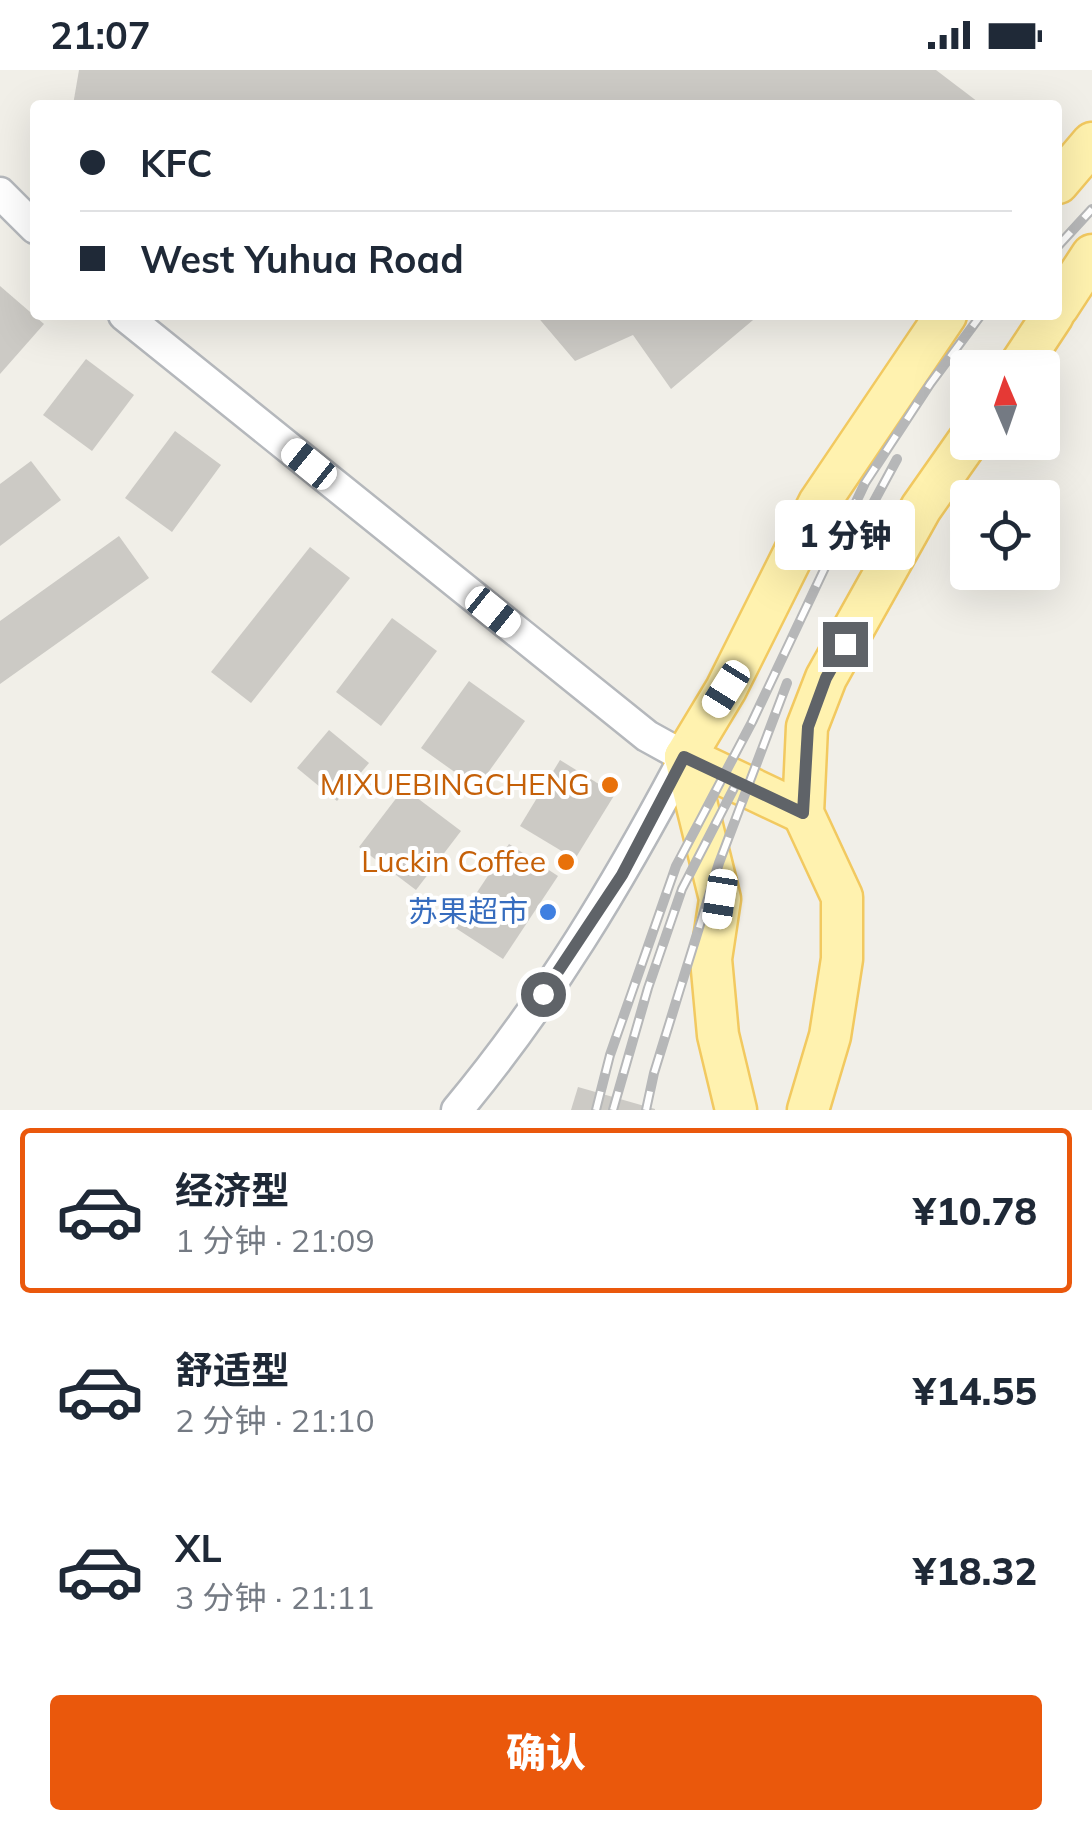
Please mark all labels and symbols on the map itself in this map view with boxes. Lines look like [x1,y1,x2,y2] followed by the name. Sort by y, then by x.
[950,350,1060,460] north arrow
[276,433,342,495] car
[775,499,915,569] callout: 1 分钟
[460,581,526,643] car
[823,622,868,667] route end
[697,656,755,722] car
[320,765,590,803] place label: MIXUEBINGCHENG
[599,774,621,796] marker: MIXUEBINGCHENG
[361,842,546,880] place label: Luckin Coffee
[555,851,577,873] marker: Luckin Coffee
[700,867,740,931] car
[408,892,528,930] place label: 苏果超市
[537,901,559,923] marker: 苏果超市
[521,972,566,1017] route start

